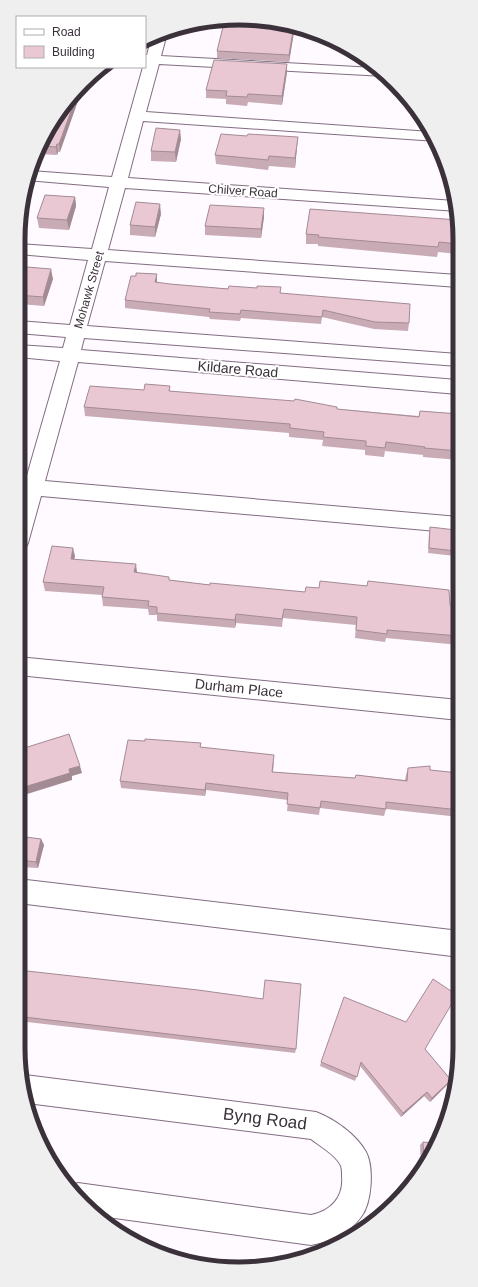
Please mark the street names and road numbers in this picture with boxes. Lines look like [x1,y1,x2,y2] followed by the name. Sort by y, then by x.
[208,182,278,200] street label: Chilver Road
[71,249,107,330] street label: Mohawk Street
[197,358,279,380] street label: Kildare Road
[194,675,284,701] street label: Durham Place
[222,1104,308,1134] street label: Byng Road

